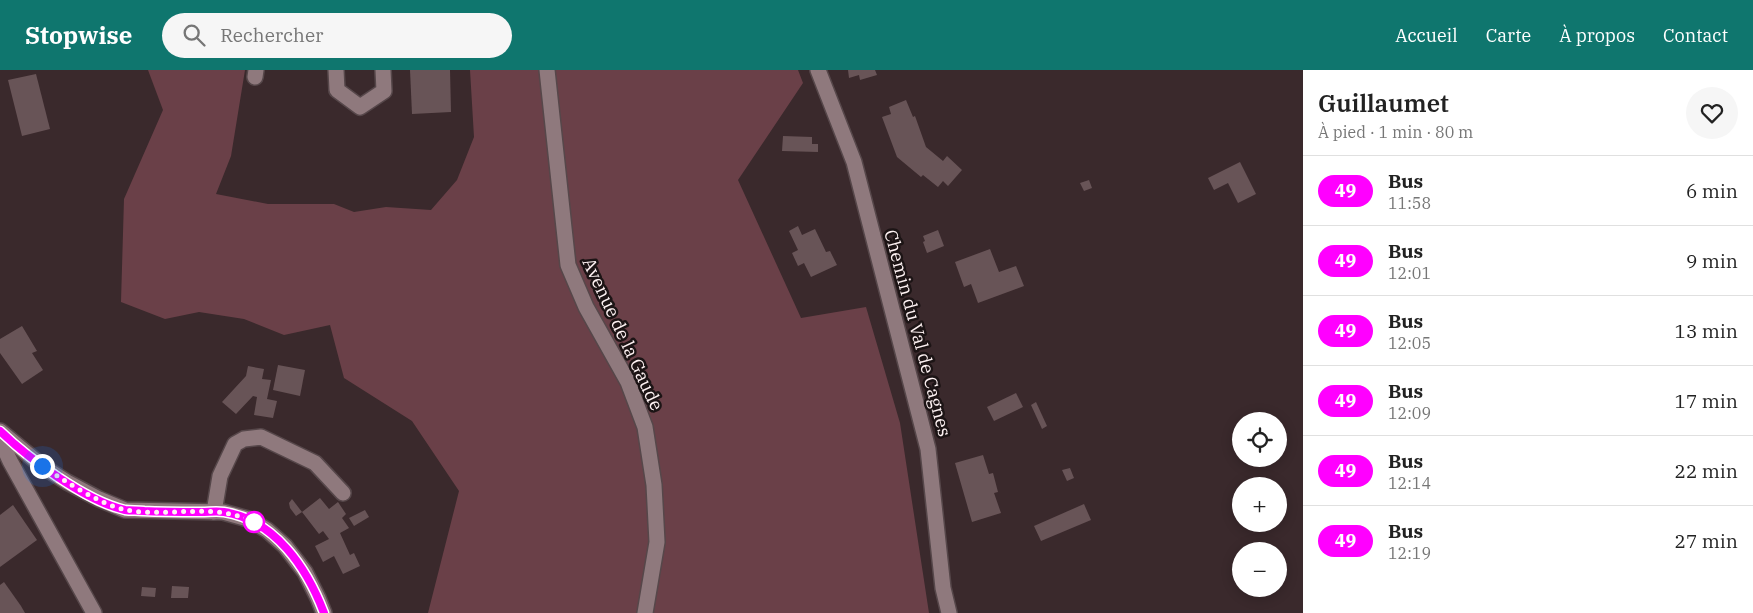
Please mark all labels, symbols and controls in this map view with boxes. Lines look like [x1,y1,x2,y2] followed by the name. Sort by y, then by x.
[162,13,512,58] search box
[25,19,132,51] text: Stopwise
[180,21,208,49] icon: search
[220,23,324,47] text: Rechercher
[1395,24,1458,47] text: Accueil
[1486,24,1531,47] text: Carte
[1559,24,1635,47] text: À propos
[1663,24,1728,47] text: Contact
[1318,87,1449,119] text: Guillaumet
[1686,87,1738,139] button: heart
[1318,122,1473,142] text: À pied · 1 min · 80 m
[1388,169,1423,193] text: Bus
[1335,179,1356,202] text: 49
[1686,179,1738,203] text: 6 min
[1388,193,1431,213] text: 11:58
[879,227,957,439] street label: Chemin du Val de Cagnes
[1388,239,1423,263] text: Bus
[1335,249,1356,272] text: 49
[1686,249,1738,273] text: 9 min
[577,254,669,414] street label: Avenue de la Gaude
[1388,263,1431,283] text: 12:01
[1388,309,1423,333] text: Bus
[1335,319,1356,342] text: 49
[1675,319,1738,343] text: 13 min
[1388,333,1431,353] text: 12:05
[1388,379,1423,403] text: Bus
[1335,389,1356,412] text: 49
[1675,389,1738,413] text: 17 min
[1388,403,1431,423] text: 12:09
[1232,412,1287,597] map controls
[1232,412,1287,467] button: locate
[1388,449,1423,473] text: Bus
[30,454,55,479] your location
[1335,459,1356,482] text: 49
[1675,459,1738,483] text: 22 min
[1388,473,1431,493] text: 12:14
[1232,477,1287,532] button: +
[243,511,265,533] unlabelled marker
[1388,519,1423,543] text: Bus
[1335,529,1356,552] text: 49
[1675,529,1738,553] text: 27 min
[1232,542,1287,597] button: −
[1388,543,1431,563] text: 12:19

